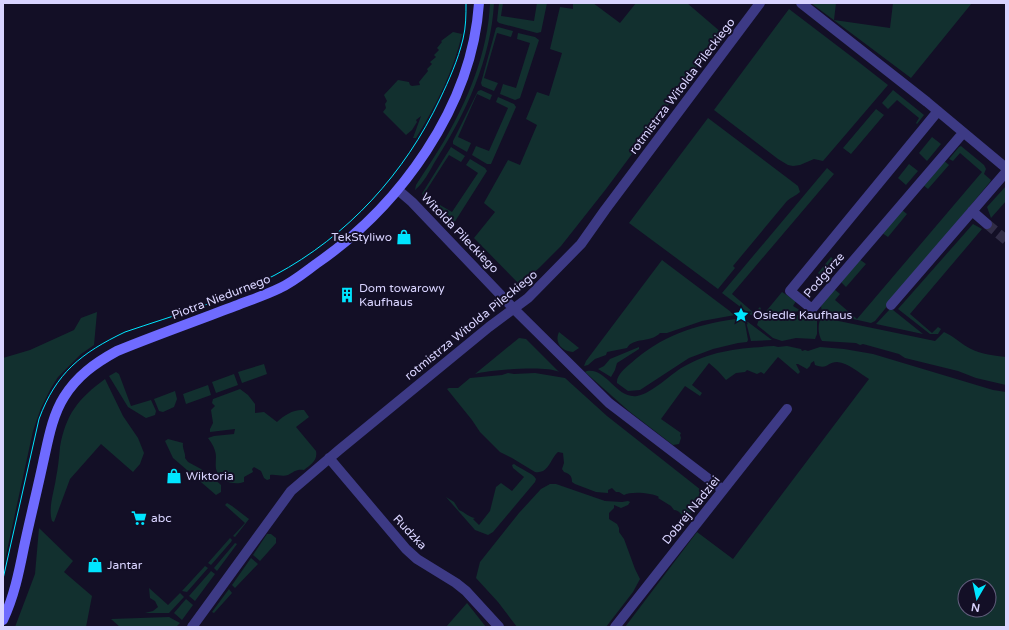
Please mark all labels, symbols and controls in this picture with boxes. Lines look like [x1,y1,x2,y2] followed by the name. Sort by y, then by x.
[626,15,738,157] street label: rotmistrza Witolda Pileckiego
[418,190,502,276] street label: Witolda Pileckiego
[395,228,413,246] shop icon: TekStyliwo
[331,230,392,244] place label: TekStyliwo
[801,249,847,300] street label: Podgórze
[402,267,540,383] street label: rotmistrza Witolda Pileckiego
[169,272,273,322] street label: Piotra Niedurnego
[359,281,445,309] place label: Dom towarowy Kaufhaus
[338,286,356,304] building icon: Dom towarowy Kaufhaus
[732,306,750,324] place icon: Osiedle Kaufhaus
[753,308,853,322] place label: Osiedle Kaufhaus
[165,467,183,485] shop icon: Wiktoria
[186,469,234,483] place label: Wiktoria
[659,473,723,547] street label: Dobrej Nadziei
[130,509,148,527] supermarket icon: abc
[151,511,172,525] place label: abc
[390,512,430,552] street label: Rudzka
[86,556,104,574] shop icon: Jantar
[107,558,143,572] place label: Jantar
[957,578,997,618] north arrow
[970,600,981,614] text: N

